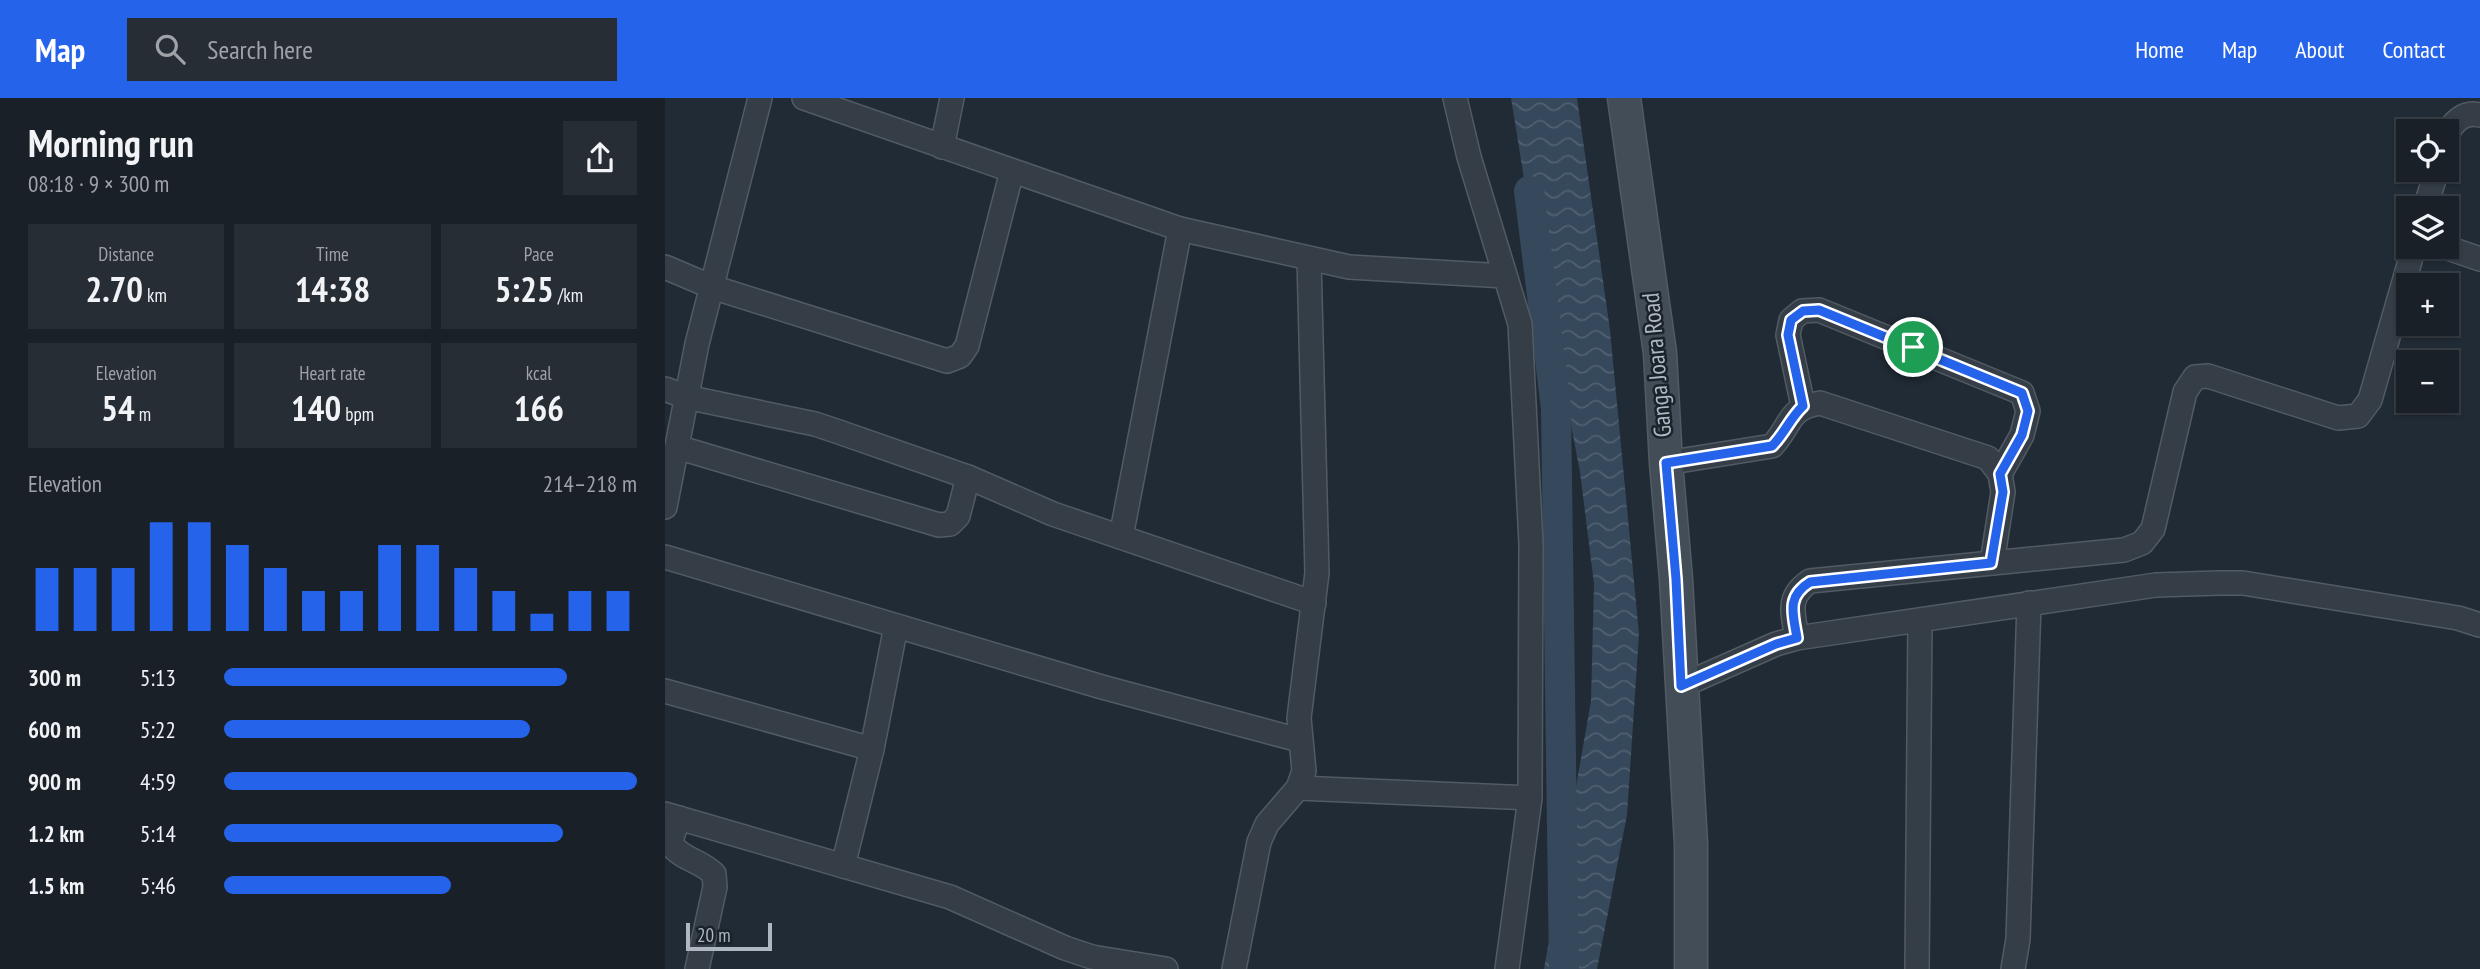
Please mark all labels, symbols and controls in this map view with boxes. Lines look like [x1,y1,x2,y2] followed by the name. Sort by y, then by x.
[127,18,617,81] search box
[35,28,85,71] text: Map
[151,30,189,68] icon: search
[207,33,313,66] text: Search here
[2135,34,2184,65] text: Home
[2222,34,2257,65] text: Map
[2295,34,2344,65] text: About
[2382,34,2445,65] text: Contact
[28,118,194,167] text: Morning run
[2396,119,2459,413] map controls
[2396,119,2459,182] button: locate
[563,121,637,195] button: share
[28,169,169,198] text: 08:18 · 9 × 300 m
[2396,196,2459,259] button: layers
[98,242,154,266] text: Distance
[316,242,349,266] text: Time
[524,242,554,266] text: Pace
[85,266,143,312] text: 2.70
[295,266,370,312] text: 14:38
[495,266,554,312] text: 5:25
[2396,273,2459,336] button: +
[143,283,167,307] text: km
[554,283,583,307] text: /km
[1635,291,1678,439] street label: Ganga Joara Road
[1883,317,1943,377] pin
[1894,328,1932,366] icon: arrive
[2396,350,2459,413] button: −
[96,361,157,385] text: Elevation
[299,361,366,385] text: Heart rate
[526,361,552,385] text: kcal
[101,385,135,431] text: 54
[291,385,341,431] text: 140
[514,385,564,431] text: 166
[135,402,151,426] text: m
[341,402,374,426] text: bpm
[28,469,102,498] text: Elevation
[543,469,637,498] text: 214–218 m
[28,663,81,692] text: 300 m
[140,663,176,692] text: 5:13
[28,715,81,744] text: 600 m
[140,715,176,744] text: 5:22
[28,767,81,796] text: 900 m
[140,767,176,796] text: 4:59
[28,819,84,848] text: 1.2 km
[140,819,176,848] text: 5:14
[28,871,84,900] text: 1.5 km
[140,871,176,900] text: 5:46
[686,920,772,952] scale bar
[697,923,731,947] text: 20 m

